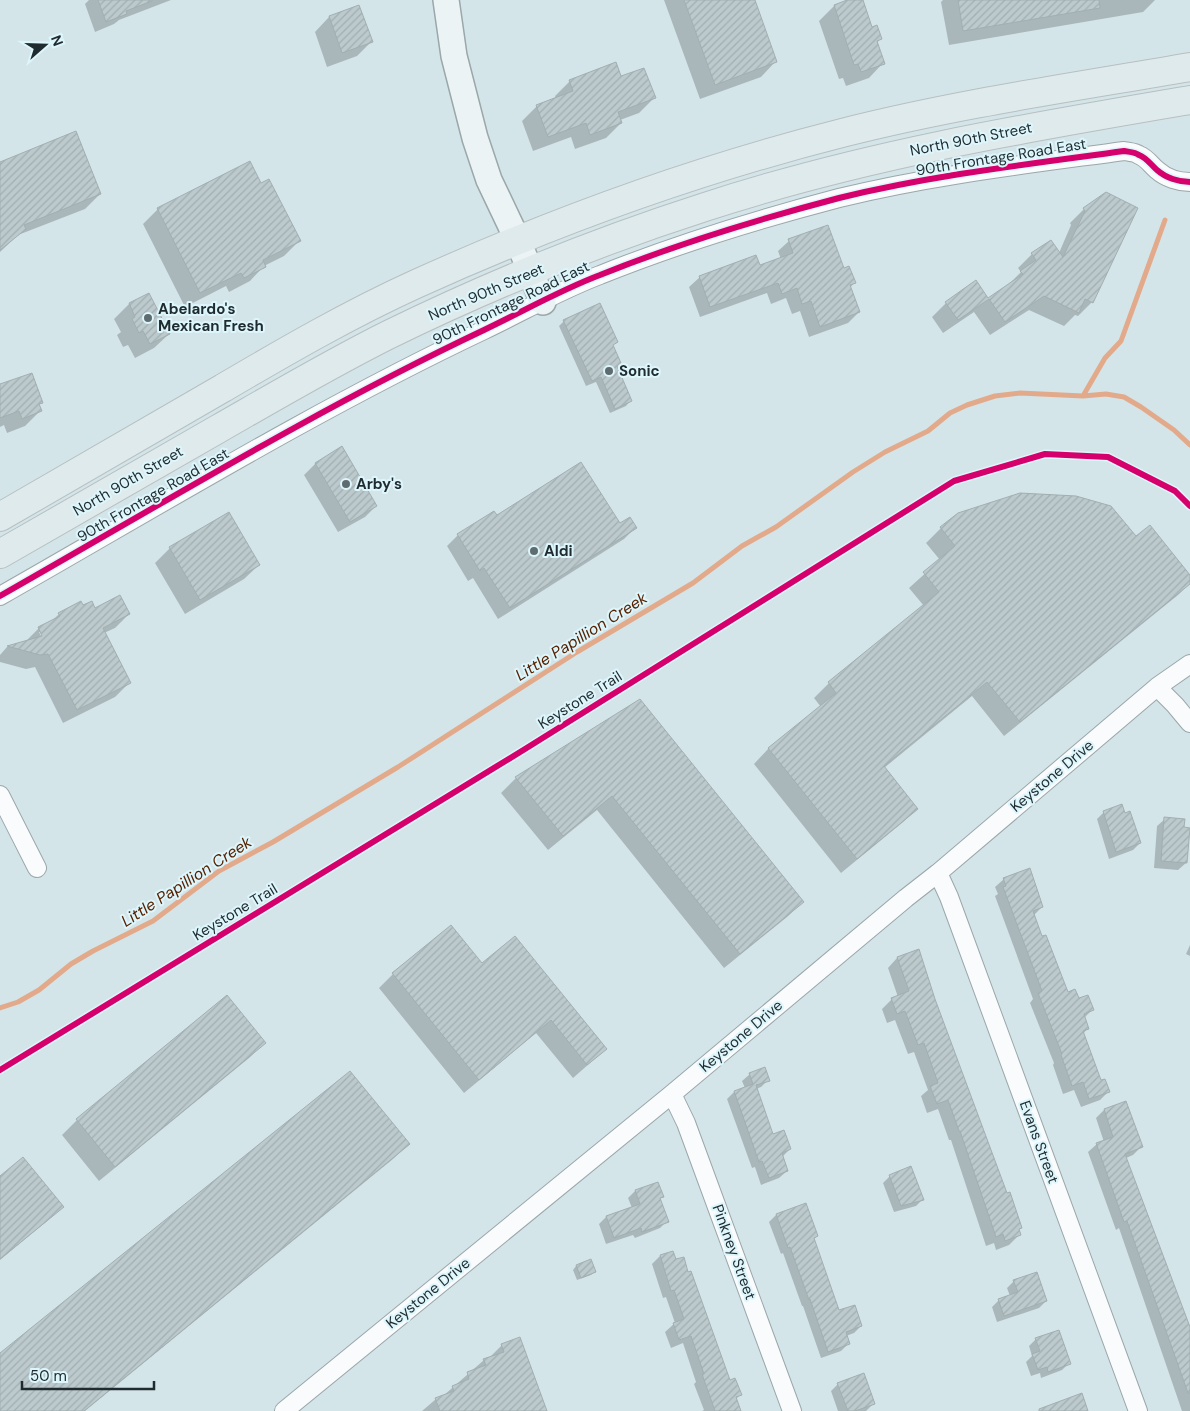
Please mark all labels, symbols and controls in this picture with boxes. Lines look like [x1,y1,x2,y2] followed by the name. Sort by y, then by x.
[20,20,70,70] north arrow
[47,33,67,48] text: N
[908,117,1034,161] street label: North 90th Street
[914,134,1088,180] street label: 90th Frontage Road East
[429,256,593,350] street label: 90th Frontage Road East
[425,259,547,325] street label: North 90th Street
[158,299,264,336] place label: Abelardo's Mexican Fresh
[142,312,154,324] marker: Abelardo's Mexican Fresh
[619,361,660,381] place label: Sonic
[603,365,615,377] marker: Sonic
[69,441,187,521] street label: North 90th Street
[73,443,233,547] street label: 90th Frontage Road East
[356,474,402,494] place label: Arby's
[340,478,352,490] marker: Arby's
[544,541,573,561] place label: Aldi
[528,545,540,557] marker: Aldi
[511,587,652,686] water label: Little Papillion Creek
[534,666,626,734] street label: Keystone Trail
[1006,735,1098,817] street label: Keystone Drive
[117,831,256,932] water label: Little Papillion Creek
[189,879,281,945] street label: Keystone Trail
[695,995,787,1077] street label: Keystone Drive
[1015,1098,1063,1186] street label: Evans Street
[707,1202,761,1303] street label: Pinkney Street
[382,1253,474,1333] street label: Keystone Drive
[22,1358,155,1390] scale bar
[30,1366,67,1386] text: 50 m

